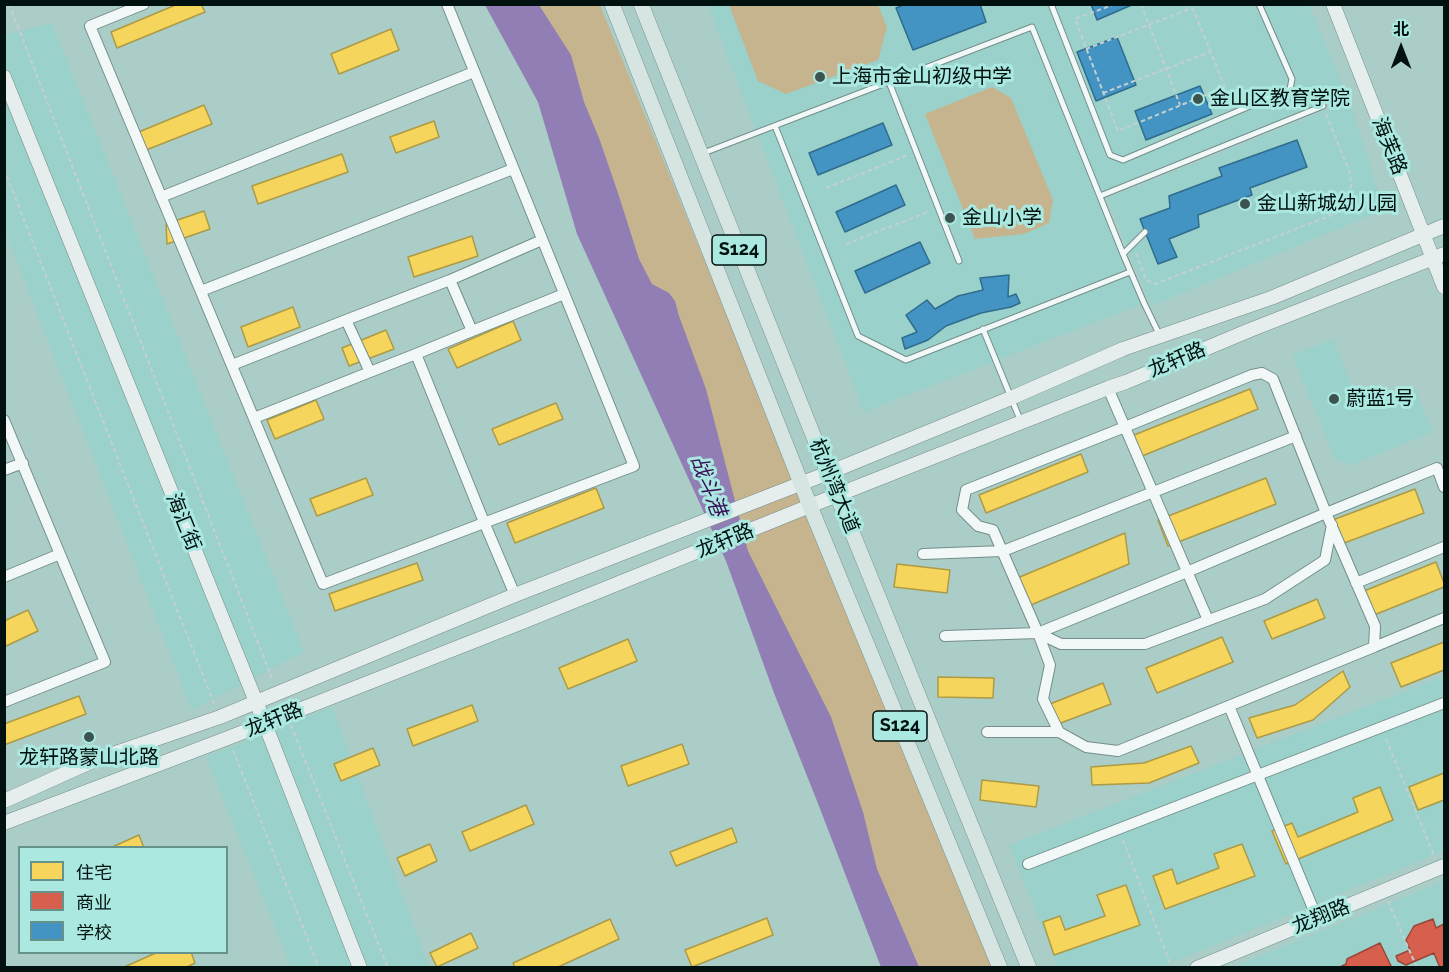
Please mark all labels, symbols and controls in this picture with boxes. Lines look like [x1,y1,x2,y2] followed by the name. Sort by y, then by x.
[1371,18,1431,78] north arrow
[1393,20,1409,39] text: 北
[832,65,1012,89] place label: 上海市金山初级中学
[813,70,827,84] marker: 上海市金山初级中学
[1210,87,1350,111] place label: 金山区教育学院
[1191,92,1205,106] marker: 金山区教育学院
[1367,114,1411,178] street label: 海芙路
[1257,192,1397,216] place label: 金山新城幼儿园
[1238,197,1252,211] marker: 金山新城幼儿园
[962,206,1042,230] place label: 金山小学
[943,211,957,225] marker: 金山小学
[712,235,766,265] road number: S124
[1145,337,1209,383] street label: 龙轩路
[1346,387,1415,411] place label: 蔚蓝1号
[1327,392,1341,406] marker: 蔚蓝1号
[804,435,864,537] street label: 杭州湾大道
[685,452,731,520] water label: 战斗港
[161,490,205,554] street label: 海汇街
[693,519,757,563] street label: 龙轩路
[242,698,306,742] street label: 龙轩路
[873,711,927,741] road number: S124
[82,730,96,744] marker: 龙轩路蒙山北路
[19,746,159,770] place label: 龙轩路蒙山北路
[18,846,228,954] legend
[76,862,112,883] text: 住宅
[76,892,112,913] text: 商业
[1289,895,1353,939] street label: 龙翔路
[76,922,112,943] text: 学校

